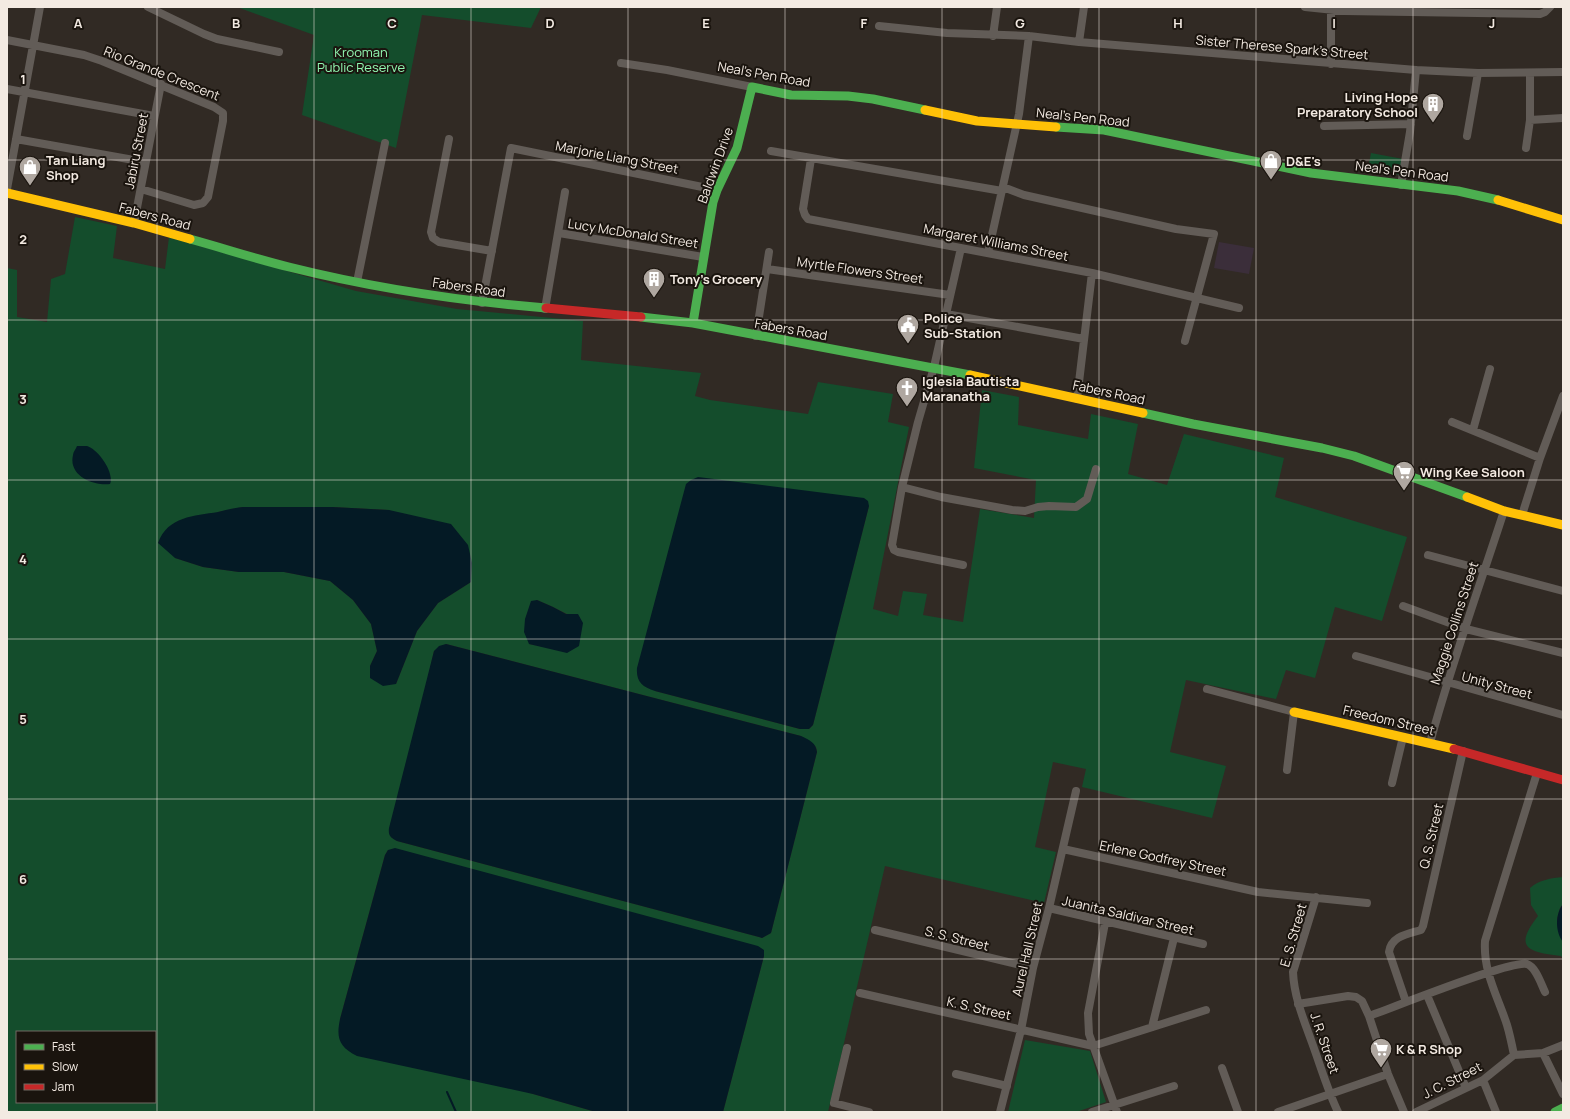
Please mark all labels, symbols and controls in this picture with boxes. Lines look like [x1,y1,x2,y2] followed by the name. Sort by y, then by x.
[74,14,83,32] text: A
[232,14,240,32] text: B
[387,14,397,32] text: C
[545,14,555,32] text: D
[702,14,710,32] text: E
[861,14,868,32] text: F
[1015,14,1025,32] text: G
[1173,14,1183,32] text: H
[1332,14,1336,32] text: I
[1489,14,1495,32] text: J
[1195,30,1369,64] street label: Sister Therese Spark's Street
[101,42,223,104] street label: Rio Grande Crescent
[317,43,405,76] park label: Krooman Public Reserve
[716,57,812,91] street label: Neal's Pen Road
[20,70,26,88] text: 1
[1297,88,1418,121] place label: Living Hope Preparatory School
[1420,91,1446,124] building icon: Living Hope Preparatory School
[1035,103,1131,131] street label: Neal's Pen Road
[120,111,152,191] street label: Jabiru Street
[693,124,737,206] street label: Baldwin Drive
[554,136,680,178] street label: Marjorie Liang Street
[1258,148,1284,181] shop icon: D&E's
[46,151,105,184] place label: Tan Liang Shop
[1286,152,1321,170] place label: D&E's
[17,154,43,187] shop icon: Tan Liang Shop
[1354,156,1450,186] street label: Neal's Pen Road
[117,198,193,234] street label: Fabers Road
[567,214,699,252] street label: Lucy McDonald Street
[922,219,1070,265] street label: Margaret Williams Street
[19,230,27,248] text: 2
[796,252,924,288] street label: Myrtle Flowers Street
[641,266,667,299] building icon: Tony's Grocery
[670,270,763,288] place label: Tony's Grocery
[431,273,507,301] street label: Fabers Road
[924,309,1001,342] place label: Police Sub-Station
[895,312,921,345] public building icon: Police Sub-Station
[753,314,829,344] street label: Fabers Road
[922,372,1019,405] place label: Iglesia Bautista Maranatha
[894,375,920,408] church icon: Iglesia Bautista Maranatha
[1071,376,1147,408] street label: Fabers Road
[19,390,27,408] text: 3
[1391,459,1417,492] supermarket icon: Wing Kee Saloon
[1420,463,1525,481] place label: Wing Kee Saloon
[19,550,27,568] text: 4
[1426,559,1482,687] street label: Maggie Collins Street
[1460,667,1534,703] street label: Unity Street
[1341,701,1437,739] street label: Freedom Street
[19,710,27,728] text: 5
[1415,801,1447,871] street label: Q. S. Street
[1098,836,1228,880] street label: Erlene Godfrey Street
[19,870,27,888] text: 6
[1060,891,1196,939] street label: Juanita Saldivar Street
[1007,900,1047,998] street label: Aurel Hall Street
[1275,901,1311,969] street label: E. S. Street
[923,921,991,955] street label: S. S. Street
[945,992,1013,1024] street label: K. S. Street
[1306,1010,1344,1076] street label: J. R. Street
[16,1031,156,1103] legend
[1368,1036,1394,1069] supermarket icon: K & R Shop
[52,1038,76,1055] text: Fast
[1396,1040,1462,1058] place label: K & R Shop
[1419,1057,1485,1103] street label: J. C. Street
[52,1058,78,1075] text: Slow
[52,1078,74,1095] text: Jam

